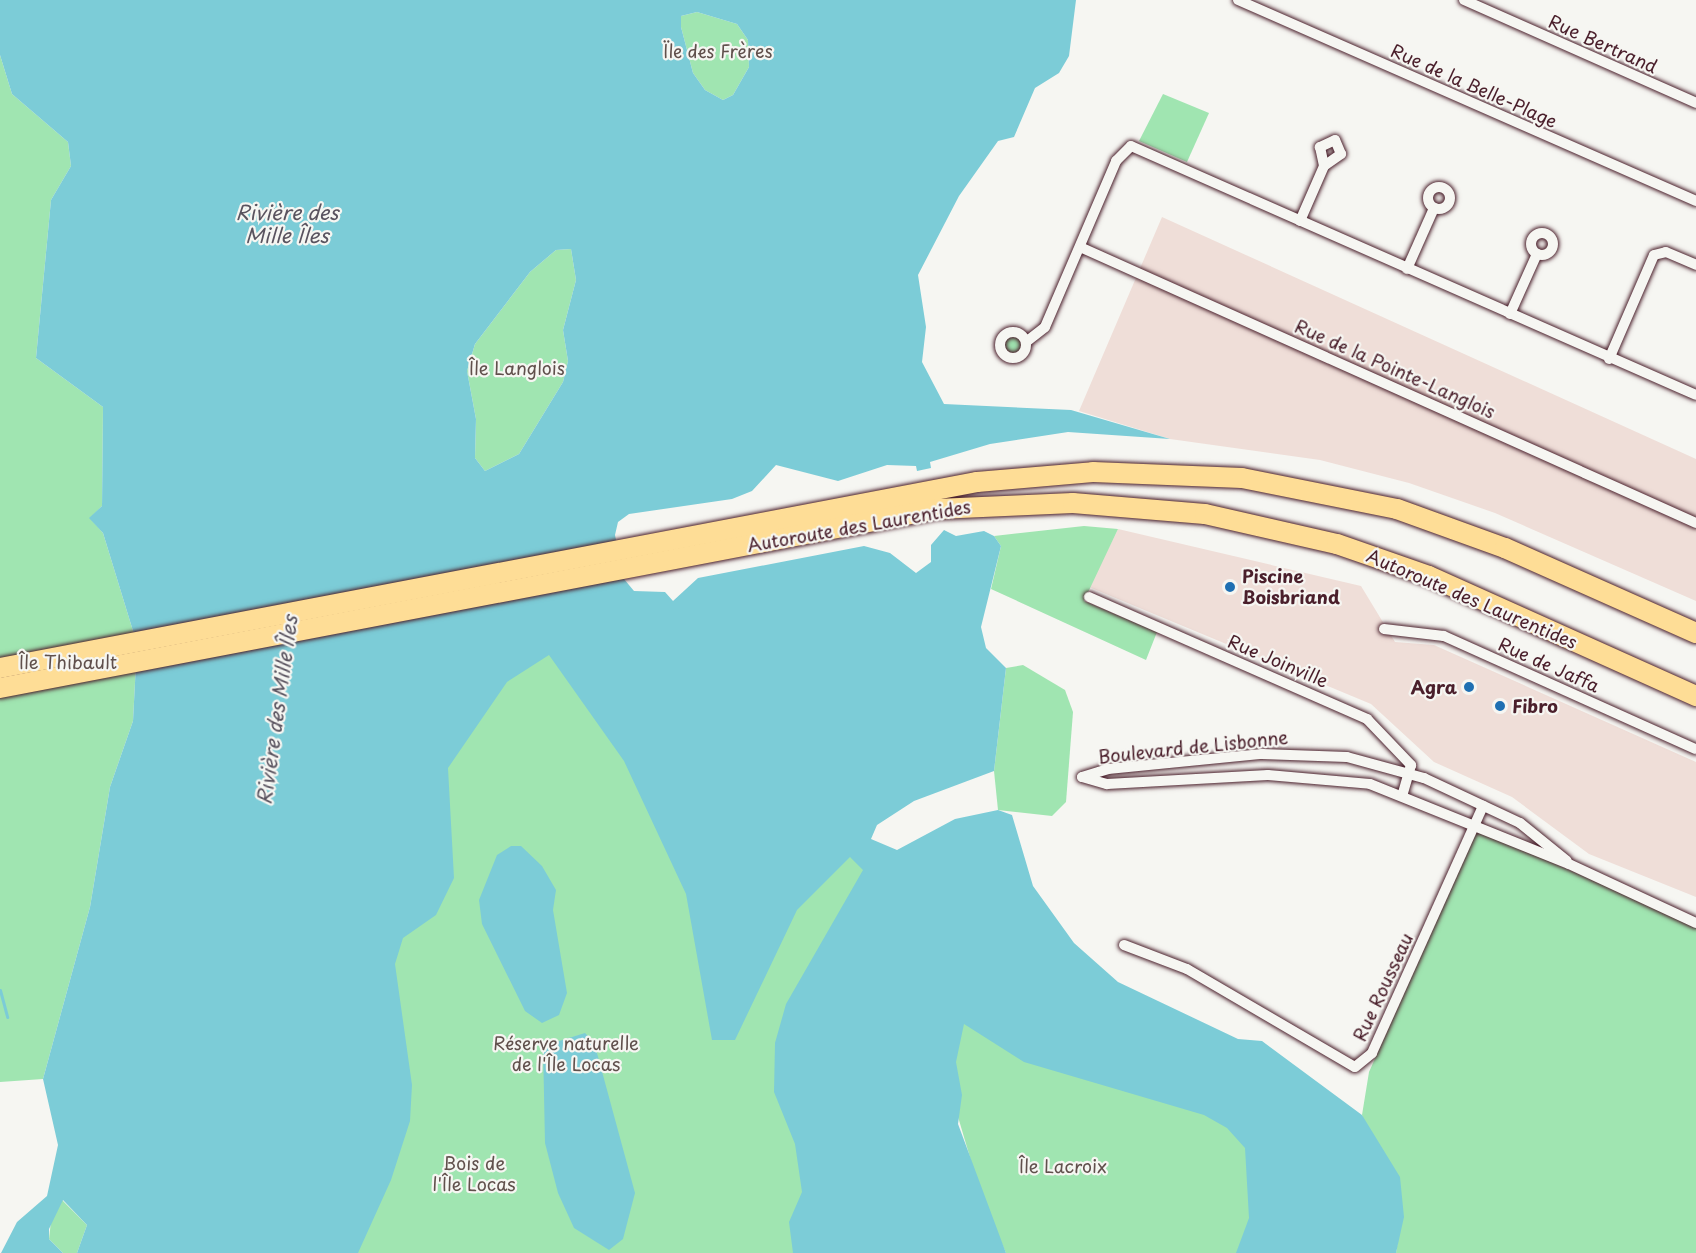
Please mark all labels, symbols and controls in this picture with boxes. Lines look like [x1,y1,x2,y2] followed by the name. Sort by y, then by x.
[1545,10,1661,78] street label: Rue Bertrand
[1386,39,1562,133] street label: Rue de la Belle-Plage
[661,40,775,62] park label: Ïle des Frères
[235,201,339,248] water label: Rivière des Mille Îles
[1290,314,1500,424] street label: Rue de la Pointe-Langlois
[468,357,566,379] park label: Île Langlois
[745,496,973,556] street label: Autoroute des Laurentides
[1363,545,1581,653] street label: Autoroute des Laurentides
[1242,566,1340,608] place label: Piscine Boisbriand
[1223,580,1237,594] marker: Piscine Boisbriand
[252,612,302,808] water label: Rivière des Mille Îles
[1223,630,1333,692] street label: Rue Joinville
[1494,633,1604,697] street label: Rue de Jaffa
[19,651,117,673] park label: Île Thibault
[1411,676,1457,698] place label: Agra
[1462,680,1476,694] marker: Agra
[1512,695,1558,717] place label: Fibro
[1493,699,1507,713] marker: Fibro
[1096,726,1290,768] street label: Boulevard de Lisbonne
[1348,928,1418,1046] street label: Rue Rousseau
[492,1033,640,1076] park label: Réserve naturelle de l'Île Locas
[432,1153,516,1196] park label: Bois de l'Île Locas
[1018,1155,1108,1177] park label: Île Lacroix

